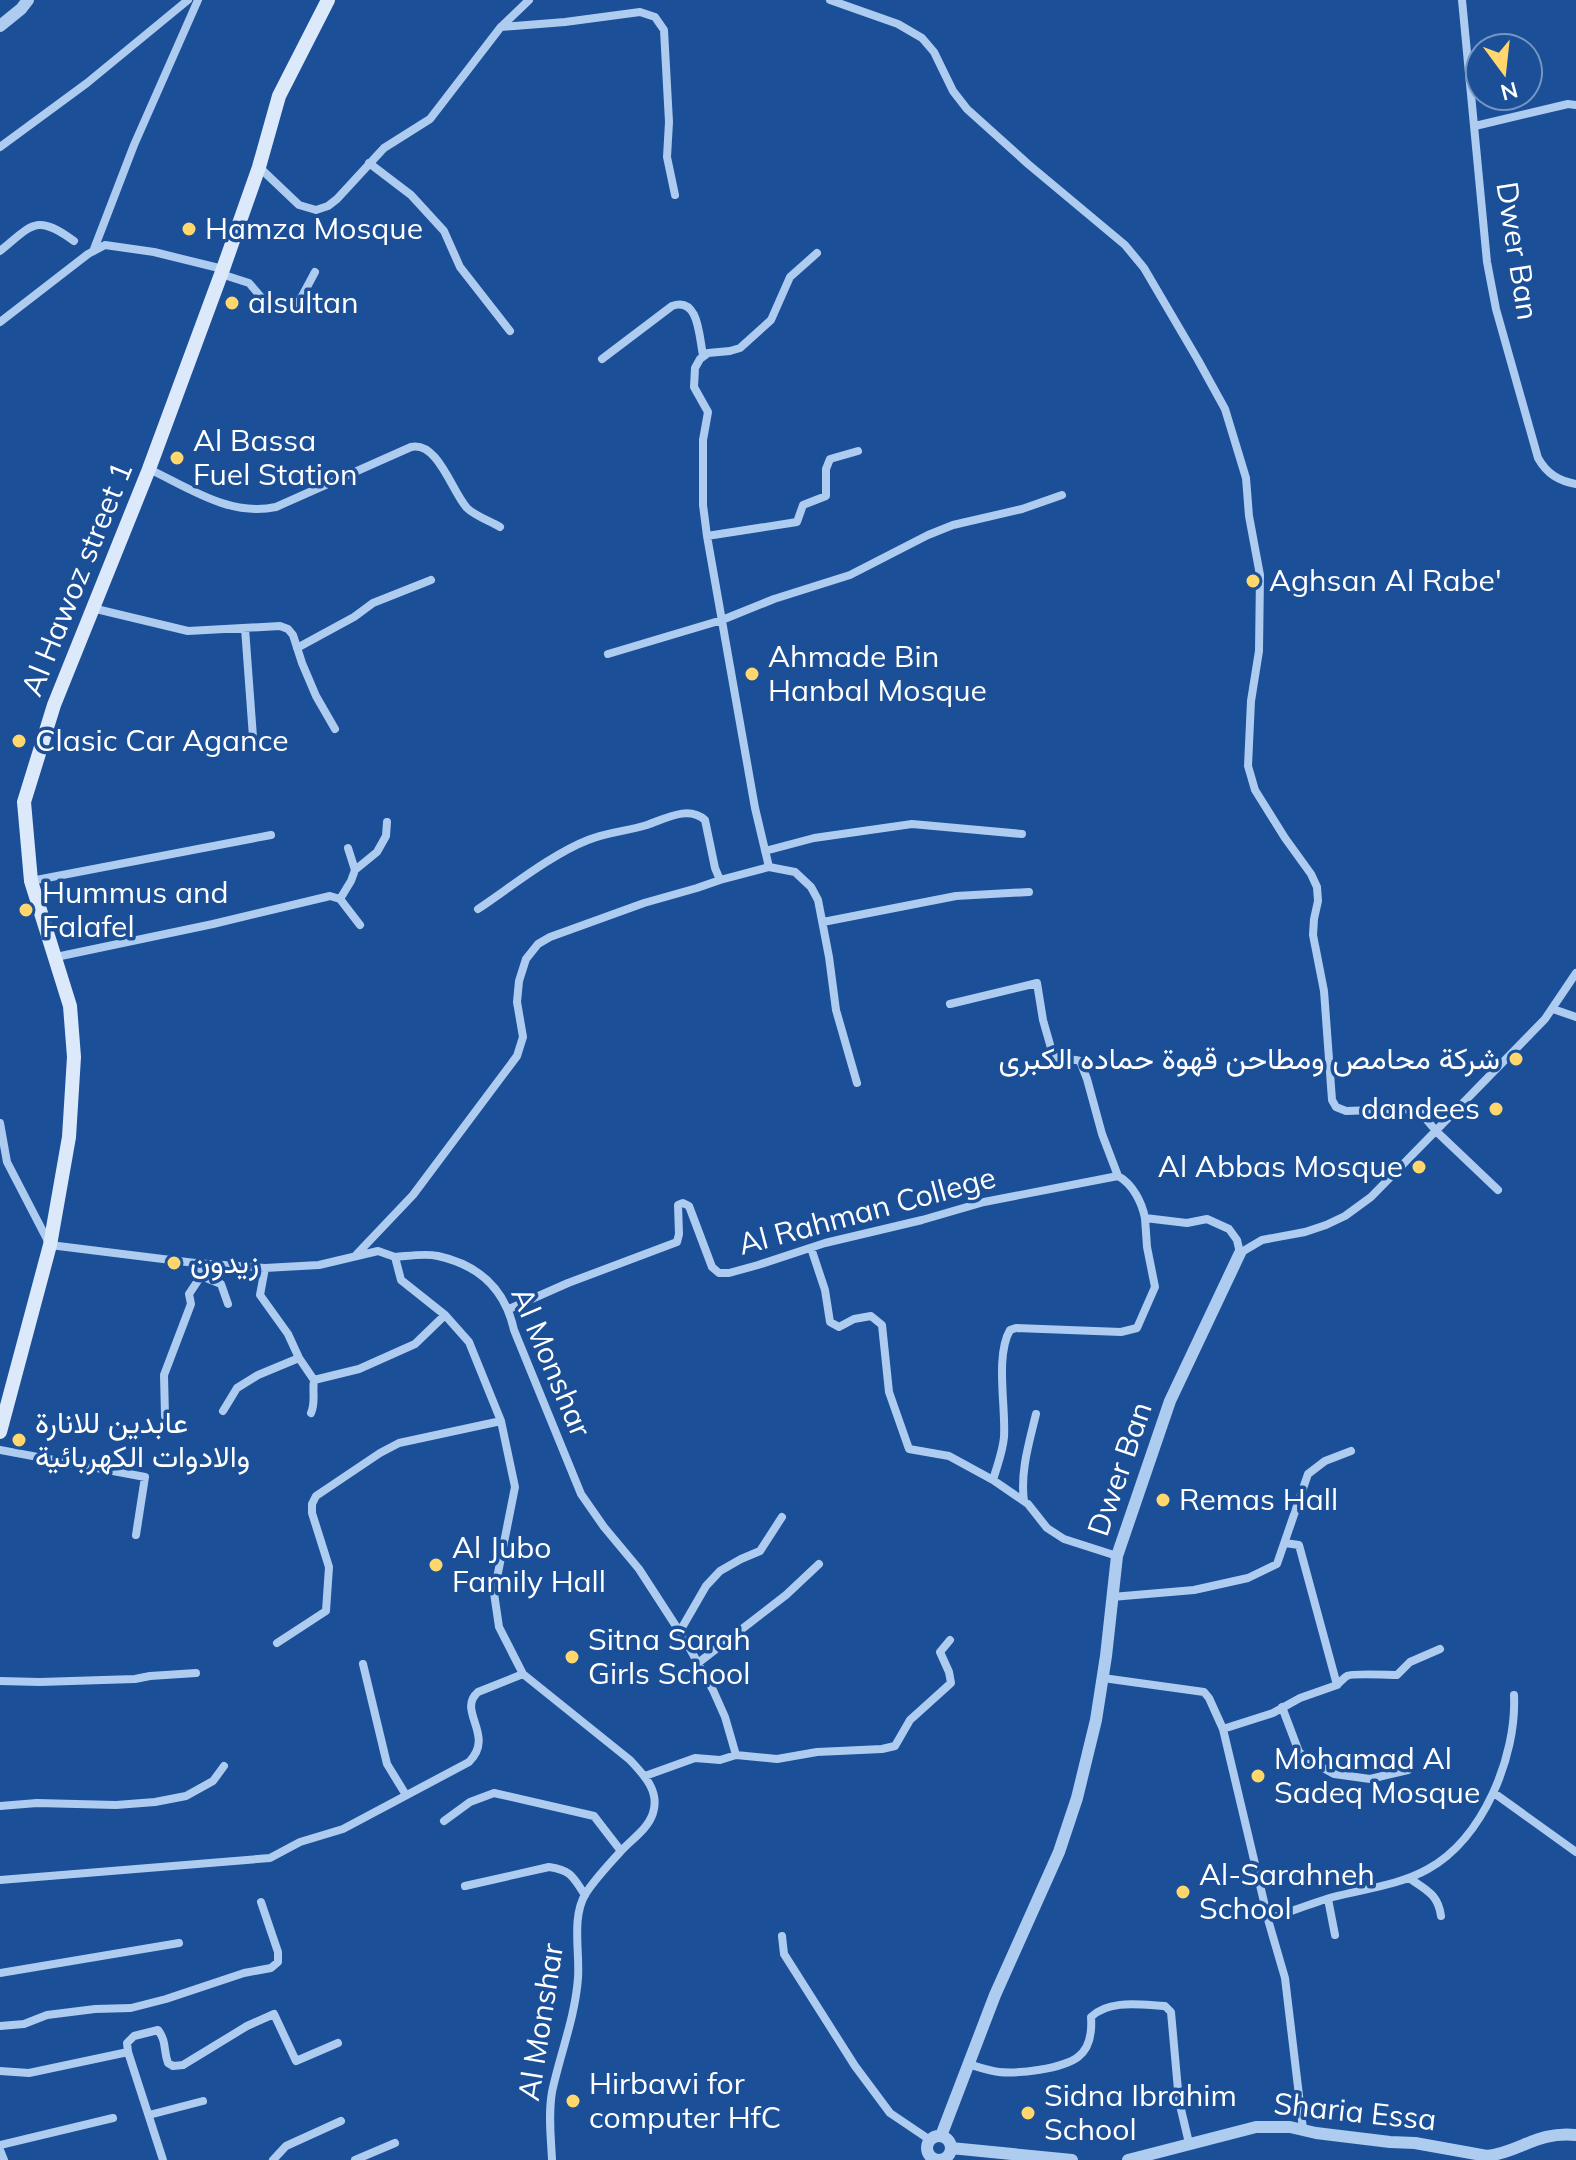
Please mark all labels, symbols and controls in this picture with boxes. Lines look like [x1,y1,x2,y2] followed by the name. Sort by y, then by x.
[1464,32,1544,112] north arrow
[1498,76,1521,107] text: N
[1488,179,1548,323] street label: Dwer Ban
[205,209,423,247] place label: Hamza Mosque
[180,220,198,238] marker: Hamza Mosque
[248,283,359,321] place label: alsultan
[223,294,241,312] marker: alsultan
[193,421,358,493] place label: Al Bassa Fuel Station
[168,449,186,467] marker: Al Bassa Fuel Station
[12,456,140,701] street label: Al Hawoz street 1
[1269,561,1502,599] place label: Aghsan Al Rabe'
[1244,572,1262,590] marker: Aghsan Al Rabe'
[768,637,987,709] place label: Ahmade Bin Hanbal Mosque
[743,665,761,683] marker: Ahmade Bin Hanbal Mosque
[35,721,289,759] place label: Clasic Car Agance
[10,732,28,750] marker: Clasic Car Agance
[42,873,229,945] place label: Hummus and Falafel
[17,901,35,919] marker: Hummus and Falafel
[998,1039,1500,1077] place label: شركة محامص ومطاحن قهوة حماده الكبرى
[1507,1050,1525,1068] marker: شركة محامص ومطاحن قهوة حماده الكبرى
[1361,1089,1480,1127] place label: dandees
[1487,1100,1505,1118] marker: dandees
[1158,1147,1403,1185] place label: Al Abbas Mosque
[734,1157,999,1263] street label: Al Rahman College
[1410,1158,1428,1176] marker: Al Abbas Mosque
[190,1243,259,1281] place label: زيدون
[165,1254,183,1272] marker: زيدون
[503,1281,600,1442] street label: Al Monshar
[1078,1397,1160,1541] street label: Dwer Ban
[35,1403,250,1475] place label: عابدين للانارة والادوات الكهربائية
[10,1431,28,1449] marker: عابدين للانارة والادوات الكهربائية
[1179,1480,1338,1518] place label: Remas Hall
[1154,1491,1172,1509] marker: Remas Hall
[452,1528,606,1600] place label: Al Jubo Family Hall
[427,1556,445,1574] marker: Al Jubo Family Hall
[588,1620,751,1692] place label: Sitna Sarah Girls School
[563,1648,581,1666] marker: Sitna Sarah Girls School
[1274,1739,1480,1811] place label: Mohamad Al Sadeq Mosque
[1249,1767,1267,1785] marker: Mohamad Al Sadeq Mosque
[1199,1855,1375,1927] place label: Al-Sarahneh School
[1174,1883,1192,1901] marker: Al-Sarahneh School
[509,1940,571,2103] street label: Al Monshar
[589,2064,781,2136] place label: Hirbawi for computer HfC
[1044,2076,1237,2148] place label: Sidna Ibrahim School
[1272,2084,1438,2138] street label: Sharia Essa
[564,2092,582,2110] marker: Hirbawi for computer HfC
[1019,2104,1037,2122] marker: Sidna Ibrahim School

